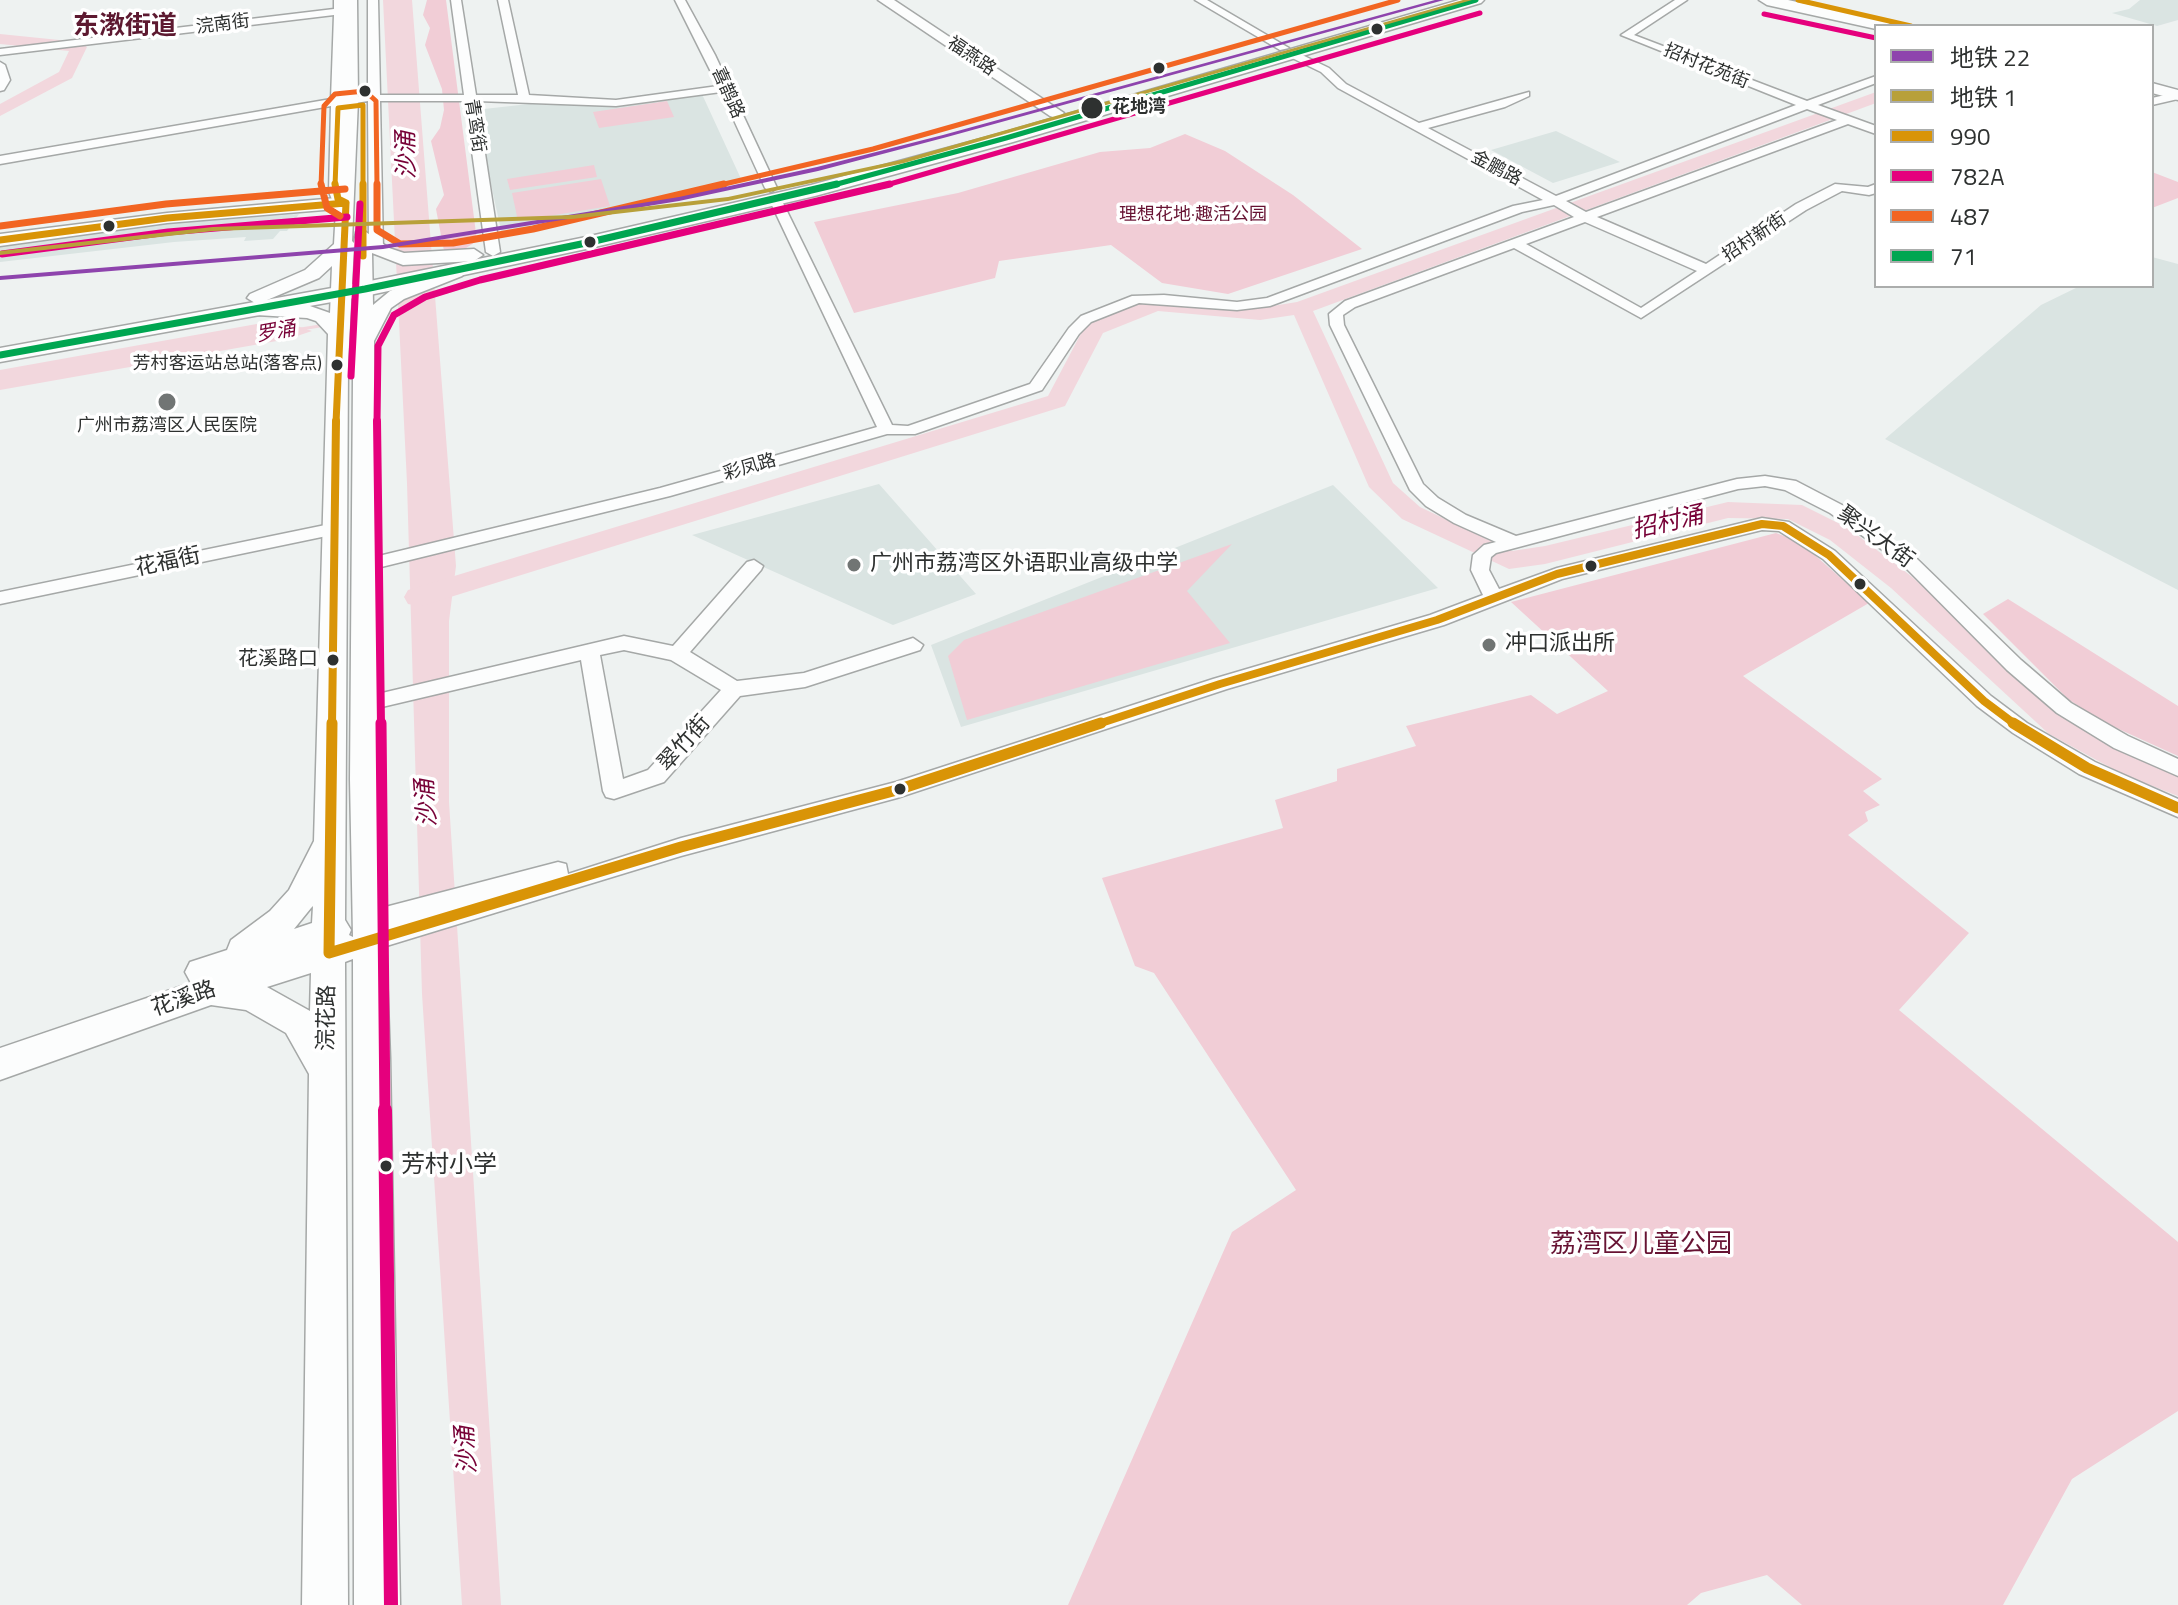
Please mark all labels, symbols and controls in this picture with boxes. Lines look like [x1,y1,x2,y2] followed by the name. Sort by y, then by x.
[195,11,251,39] street label: 浣南街
[73,12,177,44] district label: 东漖街道
[1369,21,1385,37] unlabelled marker
[1874,24,2154,288] legend
[943,33,999,81] street label: 福燕路
[1950,39,2030,75] text: 地铁 22
[1660,40,1752,94] street label: 招村花苑街
[1151,60,1167,76] unlabelled marker
[706,64,748,122] street label: 喜鹊路
[1950,79,2017,115] text: 地铁 1
[357,83,373,99] unlabelled marker
[1079,95,1105,121] marker: 花地湾
[1112,97,1166,119] place label: 花地湾
[459,98,489,154] street label: 青鸾街
[1950,118,1990,154] text: 990
[393,131,423,179] water label: 沙涌
[1467,147,1525,191] street label: 金鹏路
[1950,158,2005,194] text: 782A
[1950,198,1990,234] text: 487
[1119,205,1267,227] park label: 理想花地·趣活公园
[1719,209,1791,267] street label: 招村新街
[101,218,117,234] unlabelled marker
[582,234,598,250] unlabelled marker
[1950,238,1977,274] text: 71
[254,318,298,348] water label: 罗涌
[132,354,322,376] place label: 芳村客运站总站(落客点)
[329,357,345,373] marker: 芳村客运站总站(落客点)
[156,391,178,413] marker: 广州市荔湾区人民医院
[77,416,257,438] place label: 广州市荔湾区人民医院
[721,450,779,486] street label: 彩凤路
[1832,501,1918,575] street label: 聚兴大街
[1630,502,1706,546] water label: 招村涌
[133,543,203,583] street label: 花福街
[870,552,1178,578] place label: 广州市荔湾区外语职业高级中学
[845,556,863,574] marker: 广州市荔湾区外语职业高级中学
[1583,558,1599,574] unlabelled marker
[1852,576,1868,592] unlabelled marker
[1505,632,1615,658] place label: 冲口派出所
[1480,636,1498,654] marker: 冲口派出所
[238,648,318,672] place label: 花溪路口
[325,652,341,668] marker: 花溪路口
[653,711,717,777] street label: 翠竹街
[412,778,444,828] water label: 沙涌
[892,781,908,797] unlabelled marker
[149,977,219,1023] street label: 花溪路
[314,985,342,1051] street label: 浣花路
[401,1152,497,1180] place label: 芳村小学
[378,1158,394,1174] marker: 芳村小学
[1550,1230,1732,1262] park label: 荔湾区儿童公园
[452,1425,484,1475] water label: 沙涌

